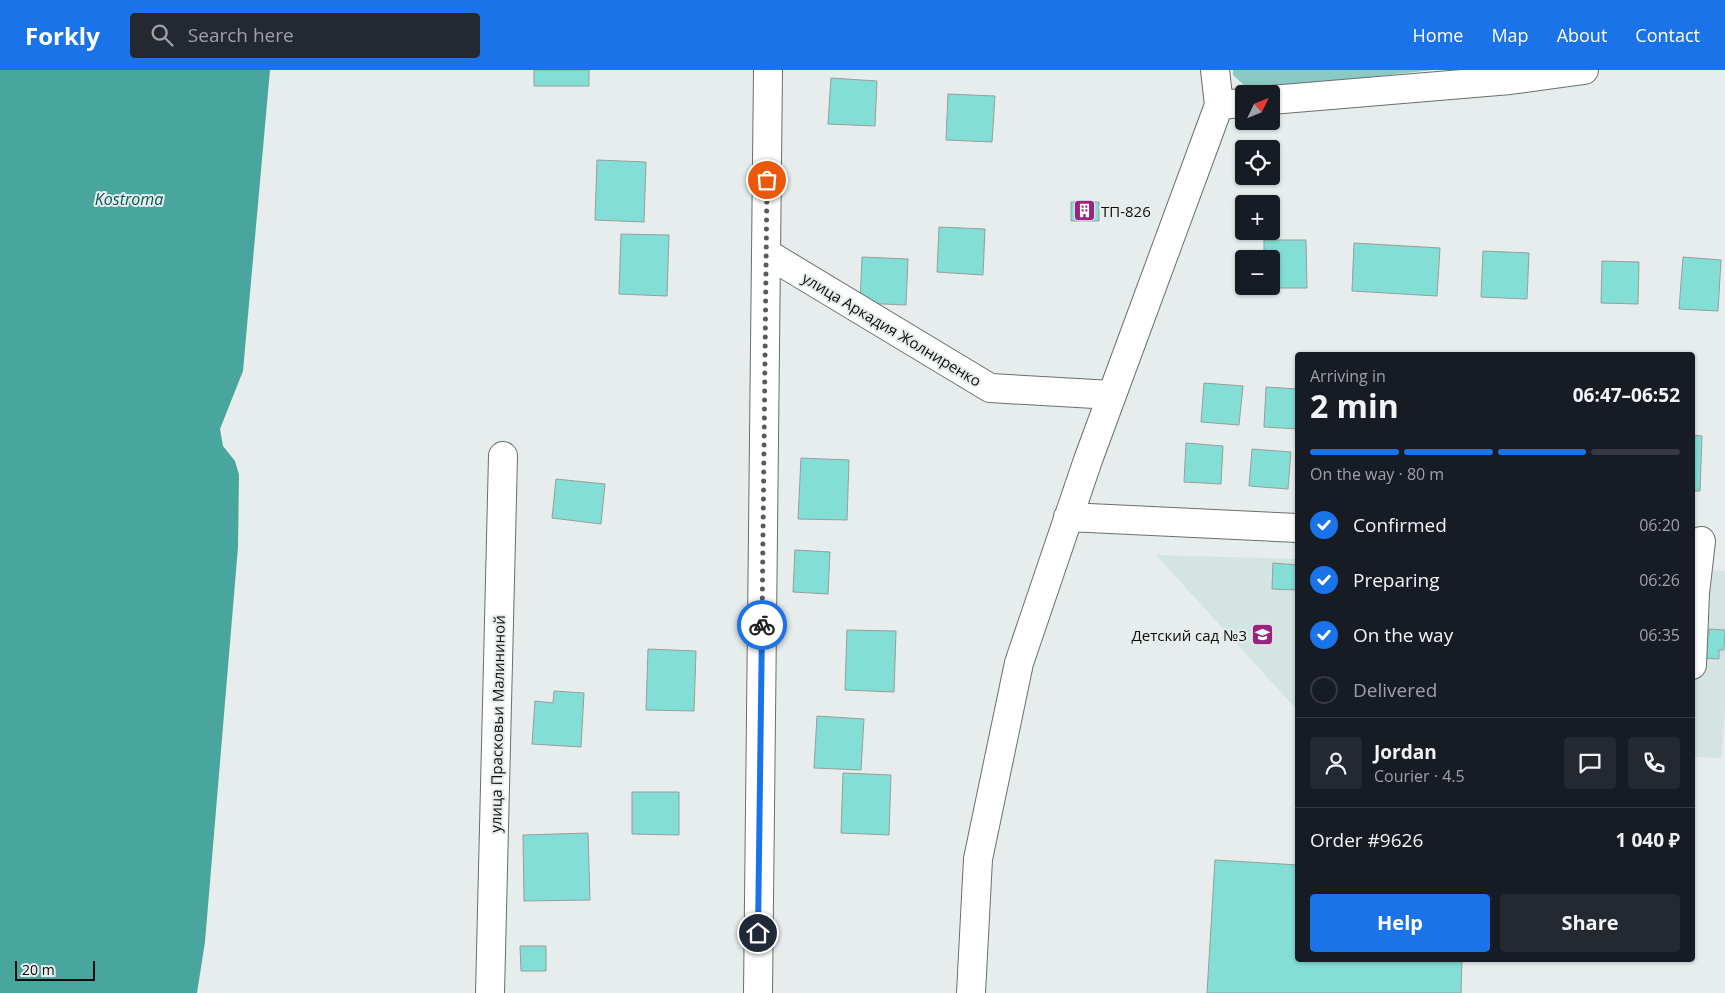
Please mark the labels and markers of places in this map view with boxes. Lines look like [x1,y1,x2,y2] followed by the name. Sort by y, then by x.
[746,159,788,201] pin
[1073,199,1097,223] building icon: ТП-826
[1101,201,1151,221] place label: ТП-826
[1251,623,1275,647] school or university icon: Детский сад №3
[1131,625,1247,645] place label: Детский сад №3
[737,912,779,954] pin

